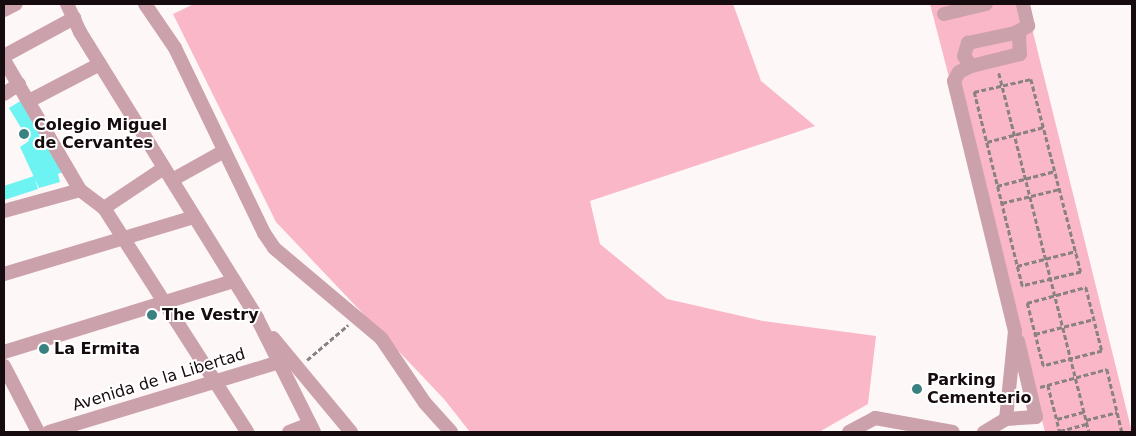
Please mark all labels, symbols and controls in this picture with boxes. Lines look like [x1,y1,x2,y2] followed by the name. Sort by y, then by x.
[34,115,167,153] place label: Colegio Miguel de Cervantes
[18,128,30,140] marker: Colegio Miguel de Cervantes
[162,305,259,325] place label: The Vestry
[146,309,158,321] marker: The Vestry
[54,339,140,359] place label: La Ermita
[38,343,50,355] marker: La Ermita
[70,345,248,415] street label: Avenida de la Libertad
[927,370,1031,408] place label: Parking Cementerio
[911,383,923,395] marker: Parking Cementerio

